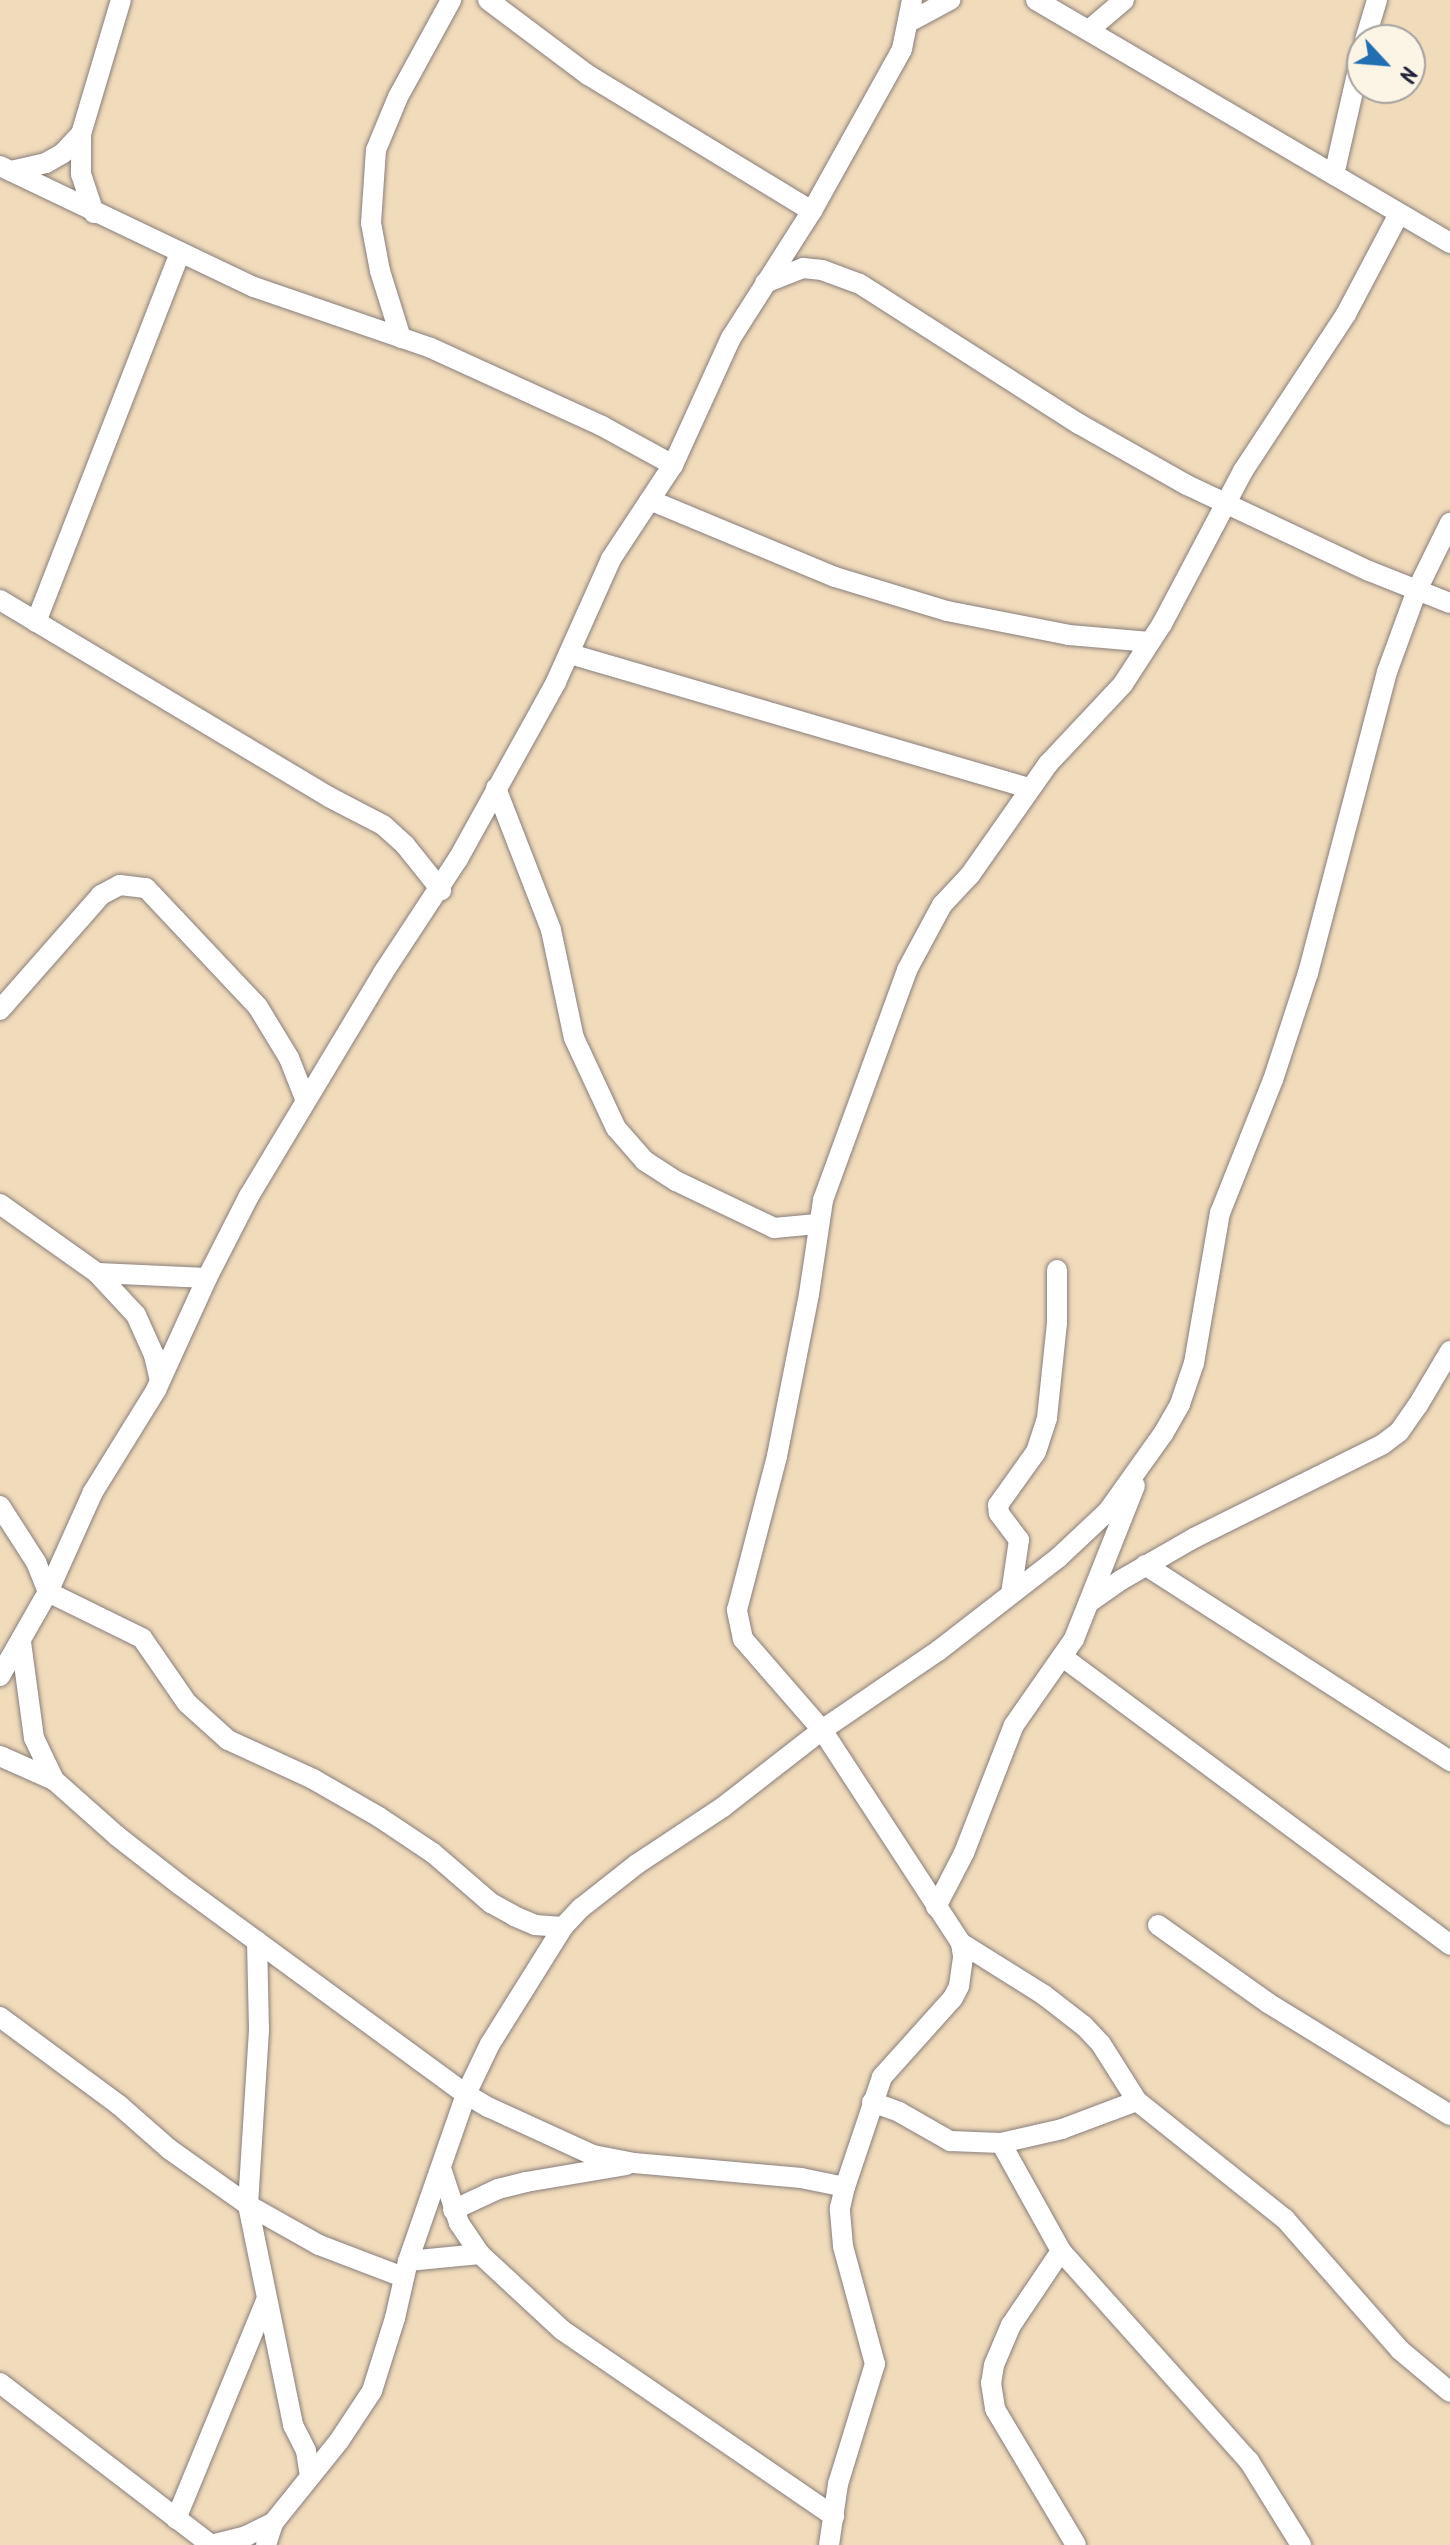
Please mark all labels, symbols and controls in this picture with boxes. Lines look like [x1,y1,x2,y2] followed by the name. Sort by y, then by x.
[1346,24,1426,104] north arrow
[1387,60,1425,88] text: N

